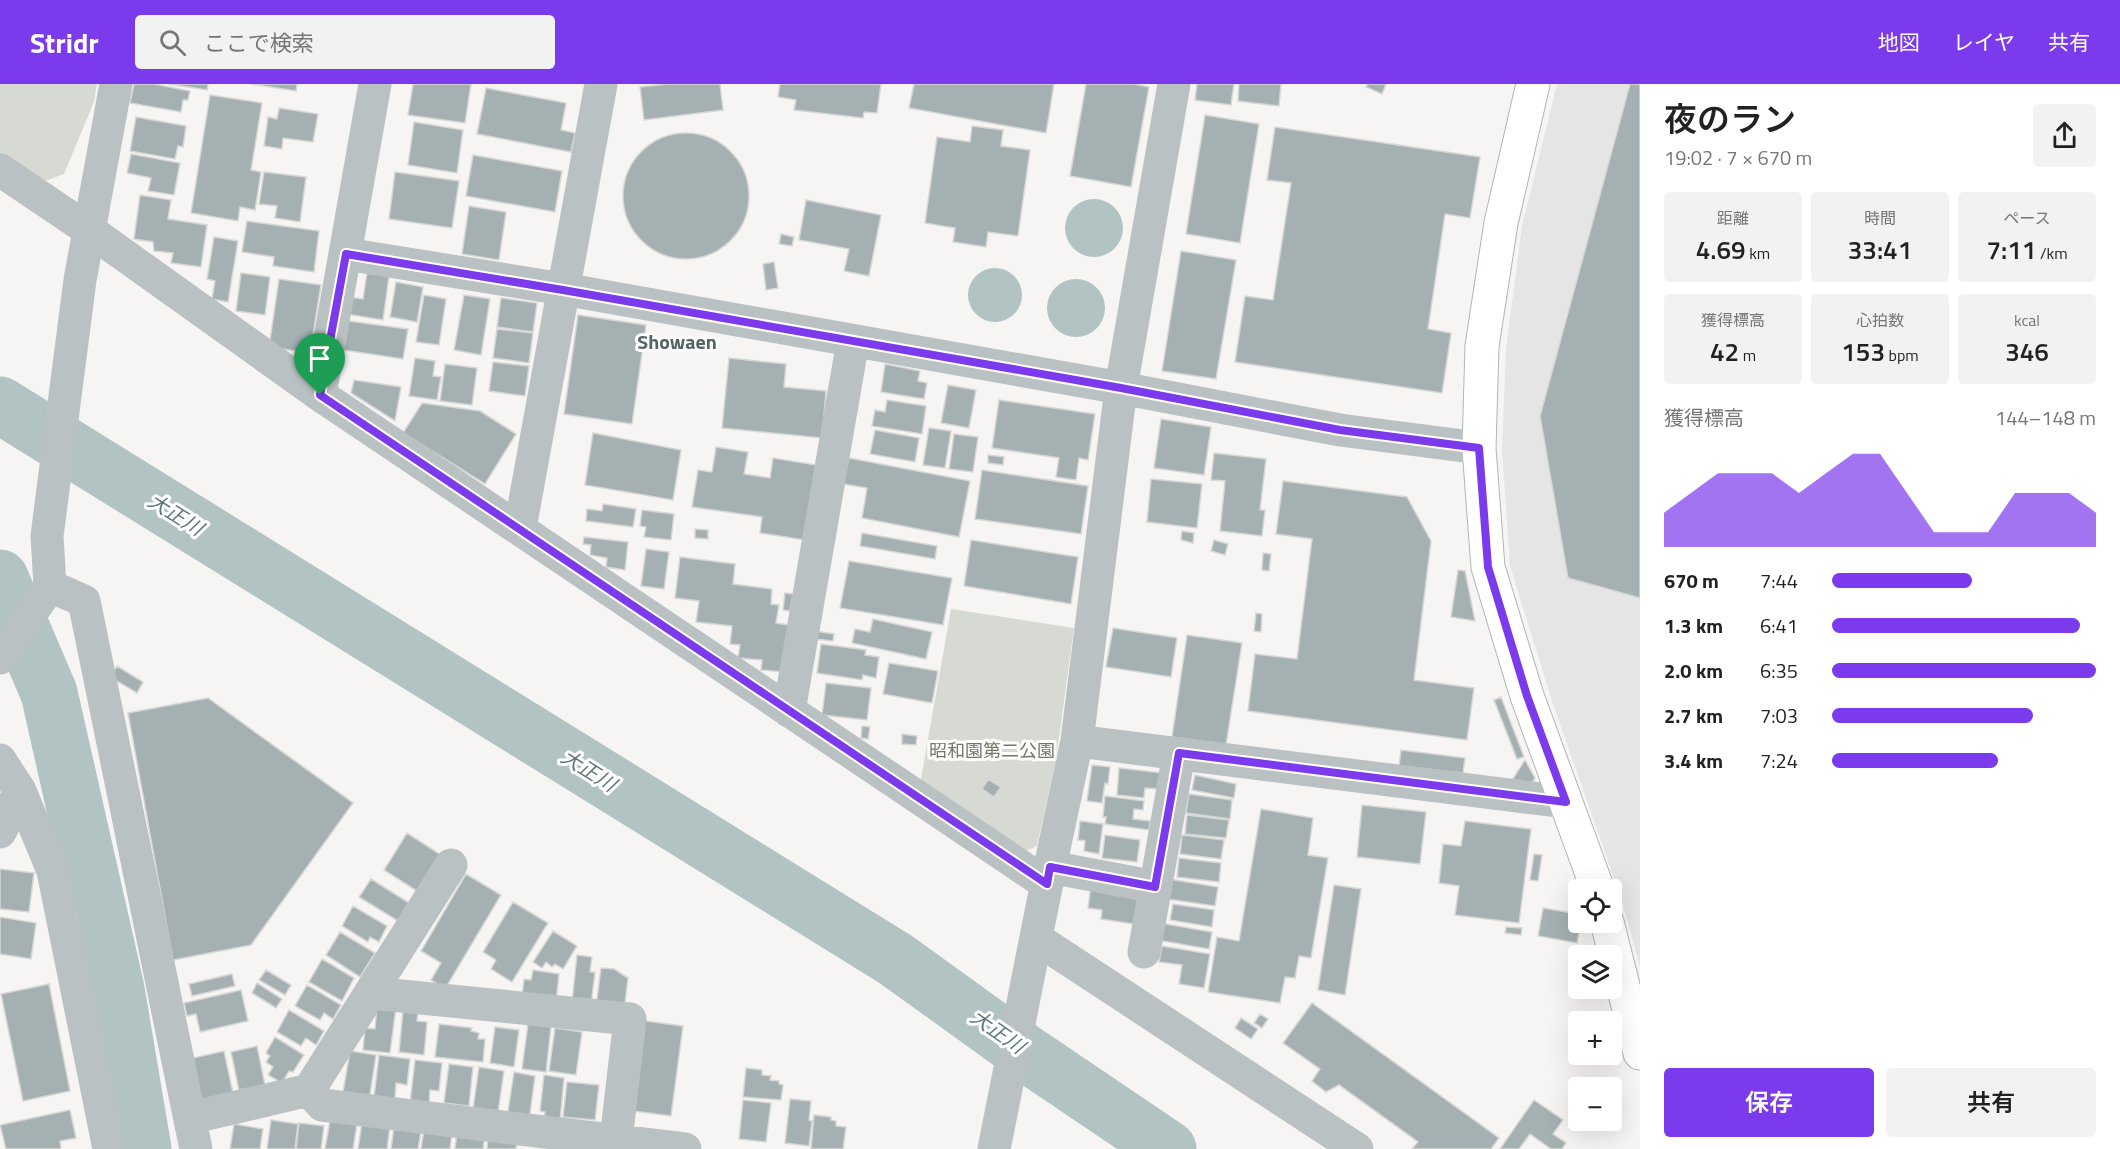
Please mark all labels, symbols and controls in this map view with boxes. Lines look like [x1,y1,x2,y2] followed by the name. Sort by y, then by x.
[135,15,555,69] search box
[30,21,99,64] text: Stridr
[156,26,189,59] icon: search
[204,26,314,60] text: ここで検索
[1878,26,1920,58] text: 地図
[1953,26,2015,58] text: レイヤ
[2048,26,2090,58] text: 共有
[1664,94,1796,144] text: 夜のラン
[2033,104,2096,167] button: share
[1664,142,1812,173] text: 19:02 · 7 × 670 m
[1717,206,1749,230] text: 距離
[1864,206,1896,230] text: 時間
[2003,206,2051,230] text: ペース
[1696,230,1746,269] text: 4.69
[1848,230,1912,269] text: 33:41
[1986,230,2036,269] text: 7:11
[1746,241,1770,265] text: km
[2036,241,2068,265] text: /km
[1701,308,1765,332] text: 獲得標高
[1856,308,1904,332] text: 心拍数
[2014,308,2040,332] text: kcal
[637,326,717,357] district label: Showaen
[1710,332,1739,371] text: 42
[1841,332,1885,371] text: 153
[2005,332,2049,371] text: 346
[294,333,345,395] pin
[303,342,336,375] icon: arrive
[1739,343,1756,367] text: m
[1885,343,1919,367] text: bpm
[1664,402,1744,433] text: 獲得標高
[1995,402,2096,433] text: 144–148 m
[142,485,211,544] water label: 大正川
[1664,565,1719,596] text: 670 m
[1760,565,1798,596] text: 7:44
[1664,610,1723,641] text: 1.3 km
[1760,610,1798,641] text: 6:41
[1664,655,1723,686] text: 2.0 km
[1760,655,1798,686] text: 6:35
[1664,700,1723,731] text: 2.7 km
[1760,700,1798,731] text: 7:03
[929,737,1055,764] park label: 昭和園第二公園
[555,741,624,800] water label: 大正川
[1664,745,1723,776] text: 3.4 km
[1760,745,1798,776] text: 7:24
[1568,879,1622,1131] map controls
[1568,879,1622,933] button: locate
[1568,945,1622,999] button: layers
[965,1001,1033,1062] water label: 大正川
[1568,1011,1622,1065] button: +
[1664,1068,1874,1137] button: 保存
[1886,1068,2096,1137] button: 共有
[1568,1077,1622,1131] button: −

